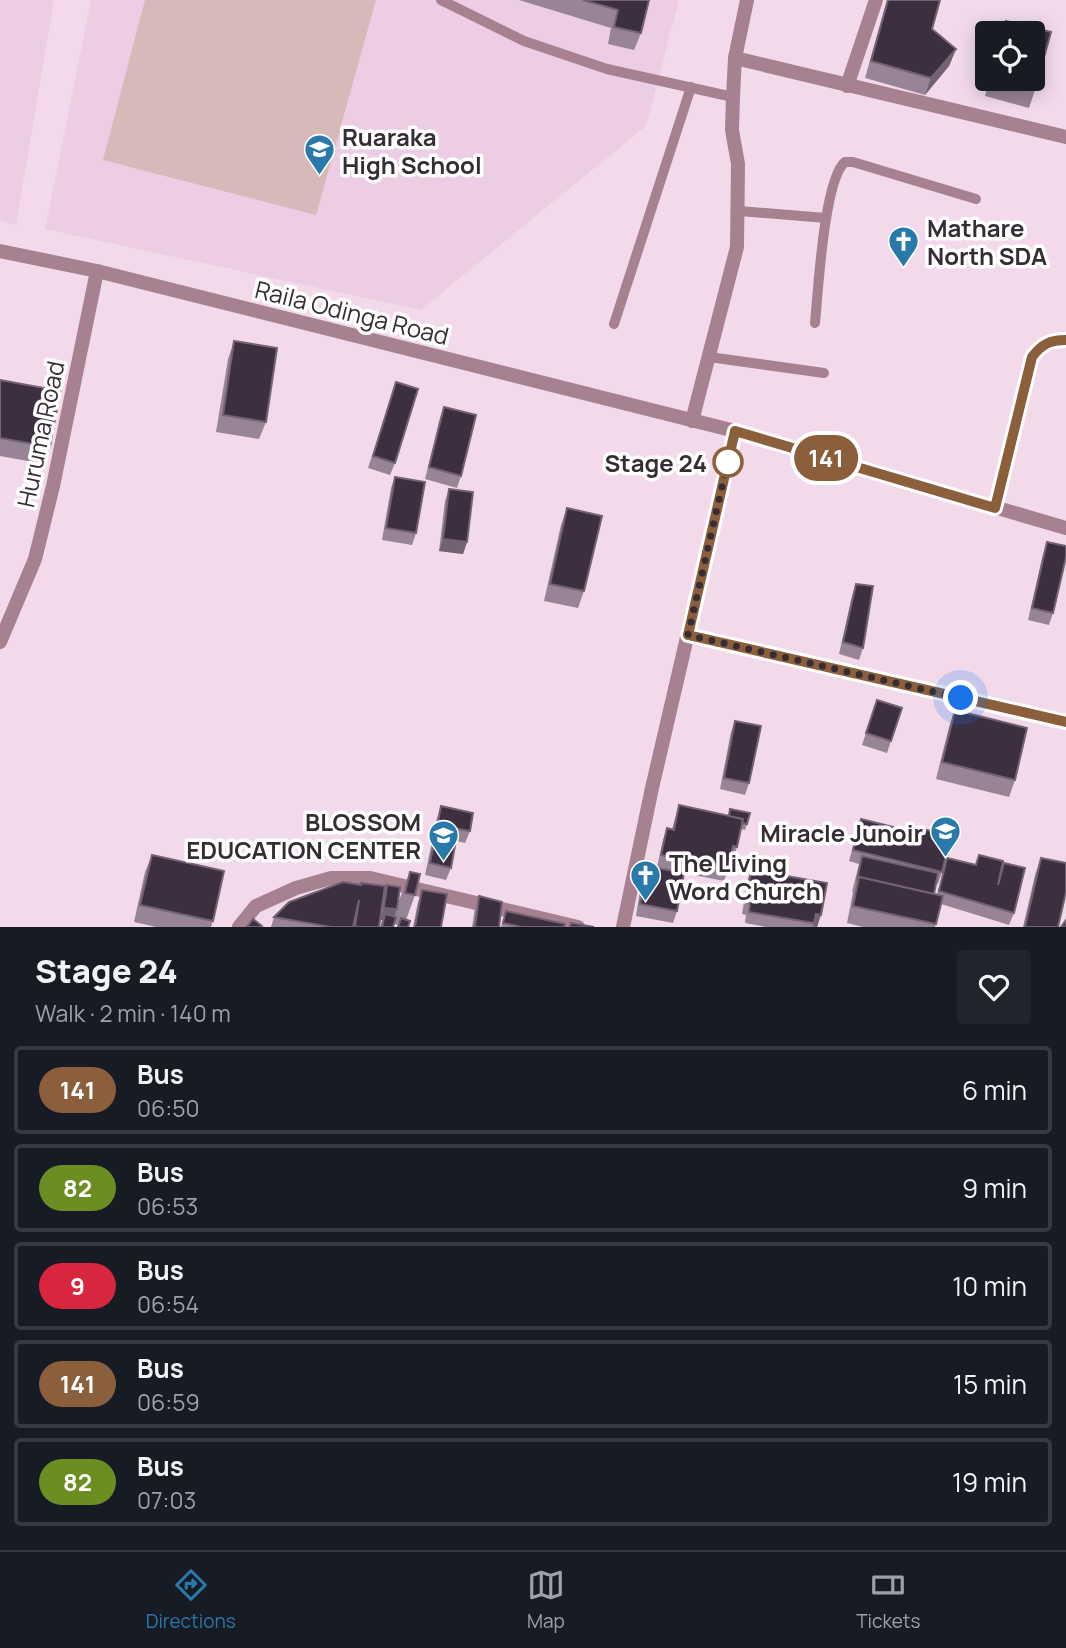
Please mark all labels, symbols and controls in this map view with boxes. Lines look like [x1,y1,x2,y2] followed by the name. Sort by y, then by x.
[975,21,1045,91] map controls
[975,21,1045,91] button: locate
[342,120,482,181] place label: Ruaraka High School
[302,133,336,177] school or university icon: Ruaraka High School
[927,211,1047,272] place label: Mathare North SDA
[887,224,921,268] church icon: Mathare North SDA
[252,272,452,352] street label: Raila Odinga Road
[8,358,72,510] street label: Huruma Road
[786,435,866,481] line badge: 141
[808,441,844,474] text: 141
[605,446,707,479] place label: Stage 24
[713,447,743,477] marker: Stage 24
[943,680,978,715] your location
[186,805,421,866] place label: BLOSSOM EDUCATION CENTER
[929,815,963,859] school or university icon: Miracle Junoir
[760,816,923,849] place label: Miracle Junoir
[427,818,461,862] school or university icon: BLOSSOM EDUCATION CENTER
[669,846,821,907] place label: The Living Word Church
[629,859,663,903] church icon: The Living Word Church
[35,948,178,993] text: Stage 24
[957,950,1031,1024] button: heart
[35,997,231,1029] text: Walk · 2 min · 140 m
[137,1056,184,1092] text: Bus
[962,1072,1027,1108] text: 6 min
[60,1073,95,1106] text: 141
[137,1092,200,1124] text: 06:50
[137,1154,184,1190] text: Bus
[962,1170,1027,1206] text: 9 min
[63,1171,92,1204] text: 82
[137,1190,198,1222] text: 06:53
[137,1252,184,1288] text: Bus
[952,1268,1027,1304] text: 10 min
[70,1269,85,1302] text: 9
[137,1288,199,1320] text: 06:54
[137,1350,184,1386] text: Bus
[953,1366,1027,1402] text: 15 min
[60,1367,95,1400] text: 141
[137,1386,200,1418] text: 06:59
[137,1448,184,1484] text: Bus
[952,1464,1027,1500] text: 19 min
[63,1465,92,1498] text: 82
[137,1484,196,1516] text: 07:03
[146,1566,236,1634] tab: Directions
[527,1566,565,1634] tab: Map
[856,1566,920,1634] tab: Tickets

